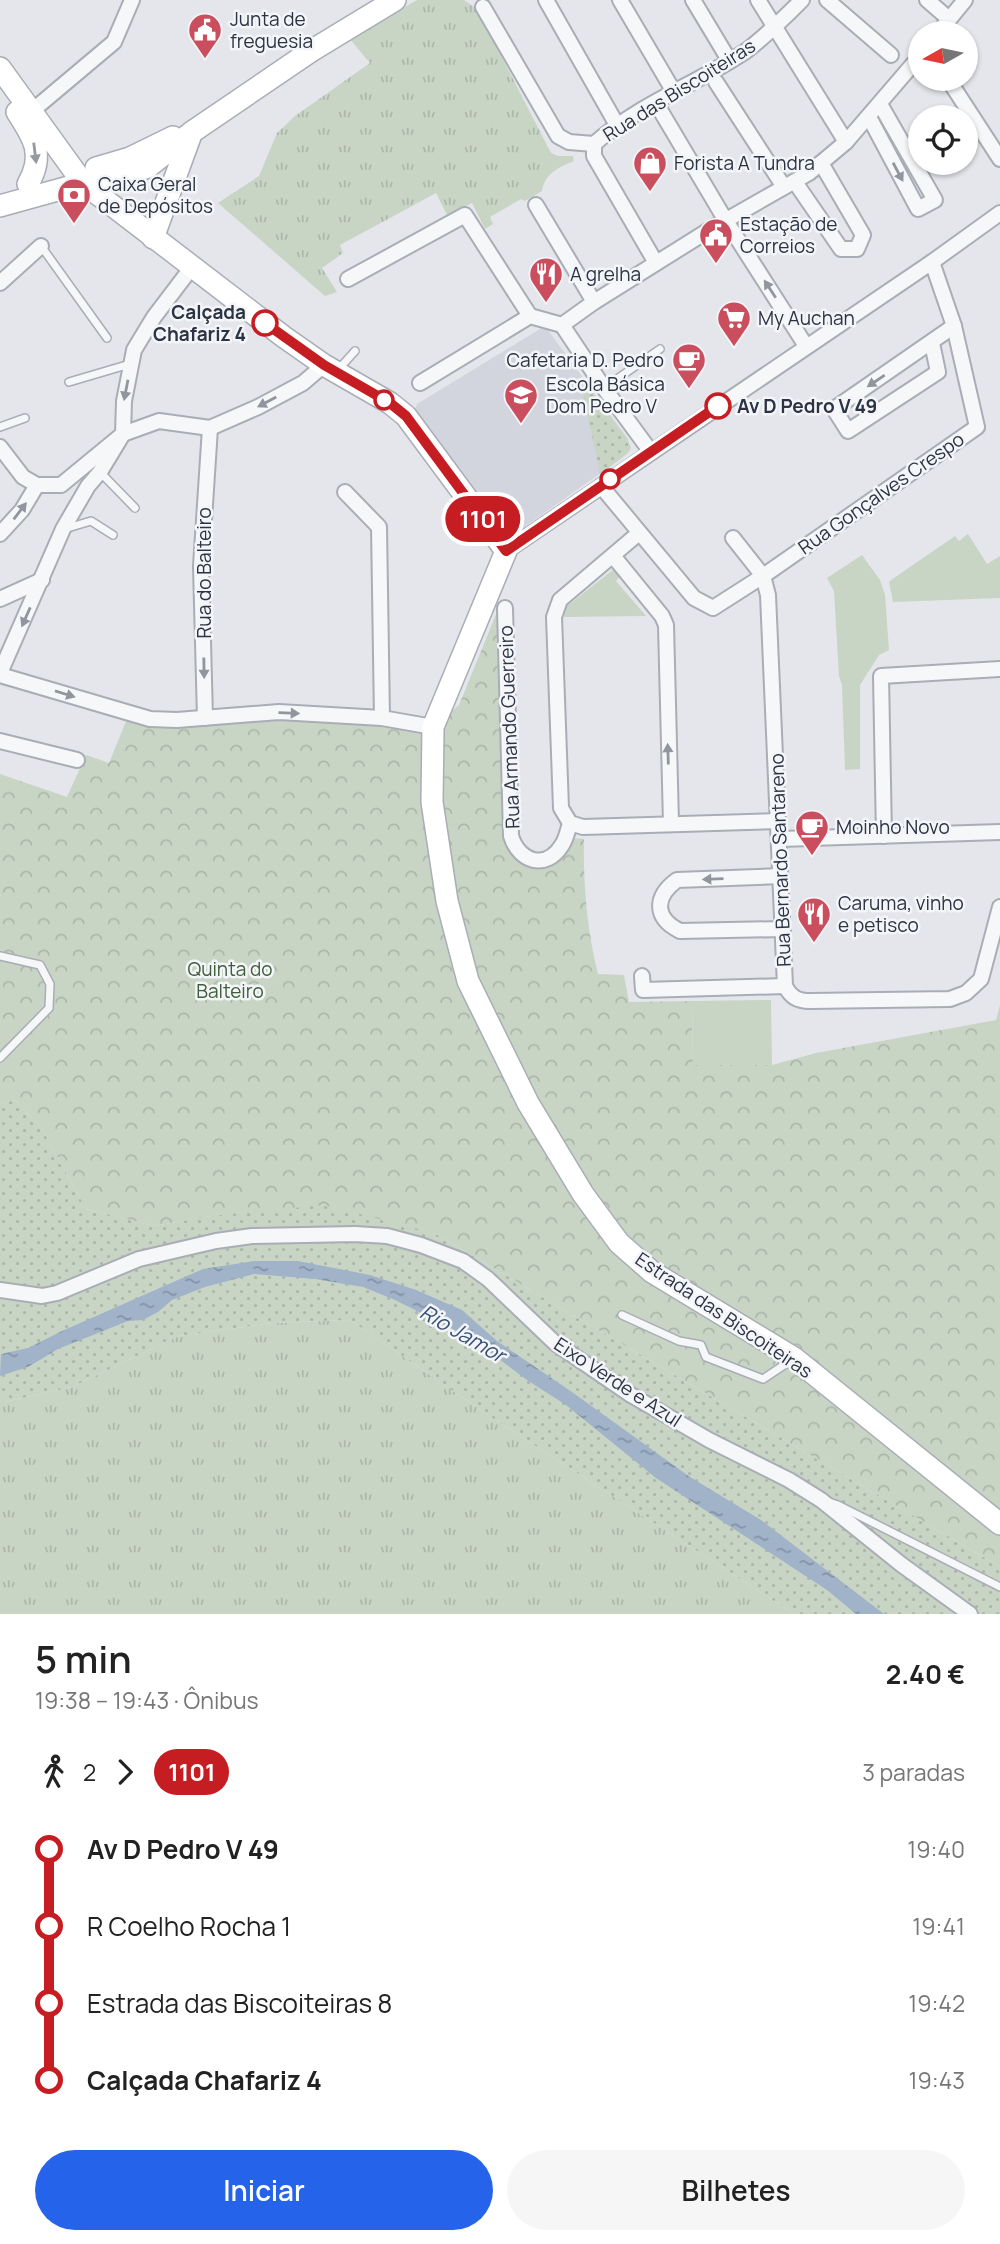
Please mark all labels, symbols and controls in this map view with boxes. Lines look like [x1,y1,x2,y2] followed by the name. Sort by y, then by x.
[230,6,313,54] place label: Junta de freguesia
[186,11,224,60] public building icon: Junta de freguesia
[908,21,978,91] north arrow
[908,21,978,175] map controls
[598,33,760,147] street label: Rua das Biscoiteiras
[908,105,978,175] button: locate
[30,142,41,164] one-way arrow
[631,144,669,193] shop icon: Forista A Tundra
[674,150,815,176] place label: Forista A Tundra
[892,162,904,182] one-way arrow
[98,171,213,219] place label: Caixa Geral de Depósitos
[55,176,93,225] bank icon: Caixa Geral de Depósitos
[740,211,837,259] place label: Estação de Correios
[697,216,735,265] public building icon: Estação de Correios
[527,255,565,304] restaurant icon: A grelha
[570,261,641,287] place label: A grelha
[763,279,776,298] one-way arrow
[153,299,246,347] place label: Calçada Chafariz 4
[715,299,753,348] supermarket icon: My Auchan
[758,305,855,331] place label: My Auchan
[252,310,278,336] marker: Calçada Chafariz 4
[670,341,708,390] cafe icon: Cafetaria D. Pedro
[506,347,664,373] place label: Cafetaria D. Pedro
[546,371,665,419] place label: Escola Básica Dom Pedro V
[866,374,885,387] one-way arrow
[502,376,540,425] school or university icon: Escola Básica Dom Pedro V
[120,379,131,401] one-way arrow
[374,390,394,410] unlabelled marker
[705,393,731,419] marker: Av D Pedro V 49
[737,393,877,419] place label: Av D Pedro V 49
[257,397,277,408] one-way arrow
[793,426,969,560] street label: Rua Gonçalves Crespo
[600,469,620,489] unlabelled marker
[434,496,532,542] line badge: 1101
[13,502,27,520] one-way arrow
[459,502,507,535] text: 1101
[191,507,217,639] street label: Rua do Balteiro
[20,606,31,627] one-way arrow
[492,625,526,829] street label: Rua Armando Guerreiro
[198,657,210,679] one-way arrow
[55,690,76,700] one-way arrow
[278,707,300,719] one-way arrow
[663,743,674,765] one-way arrow
[763,753,797,967] street label: Rua Bernardo Santareno
[793,808,831,857] cafe icon: Moinho Novo
[836,814,950,840] place label: Moinho Novo
[701,873,723,884] one-way arrow
[838,890,964,938] place label: Caruma, vinho e petisco
[795,895,833,944] restaurant icon: Caruma, vinho e petisco
[187,956,273,1004] park label: Quinta do Balteiro
[630,1246,818,1384] street label: Estrada das Biscoiteiras
[415,1297,513,1370] water label: Rio Jamor
[549,1331,687,1433] street label: Eixo Verde e Azul
[35,1632,132,1684] text: 5 min
[886,1656,965,1692] text: 2.40 €
[35,1684,259,1716] text: 19:38 – 19:43 · Ônibus
[35,1753,73,1791] icon: walk
[106,1753,144,1791] icon: forward
[168,1755,215,1788] text: 1101
[83,1756,96,1788] text: 2
[862,1756,965,1788] text: 3 paradas
[87,1831,279,1867] text: Av D Pedro V 49
[907,1833,965,1865] text: 19:40
[87,1908,291,1944] text: R Coelho Rocha 1
[912,1910,965,1942] text: 19:41
[87,1985,392,2021] text: Estrada das Biscoiteiras 8
[908,1987,965,2019] text: 19:42
[87,2062,322,2098] text: Calçada Chafariz 4
[909,2064,965,2096] text: 19:43
[35,2150,493,2230] button: Iniciar
[507,2150,965,2230] button: Bilhetes

